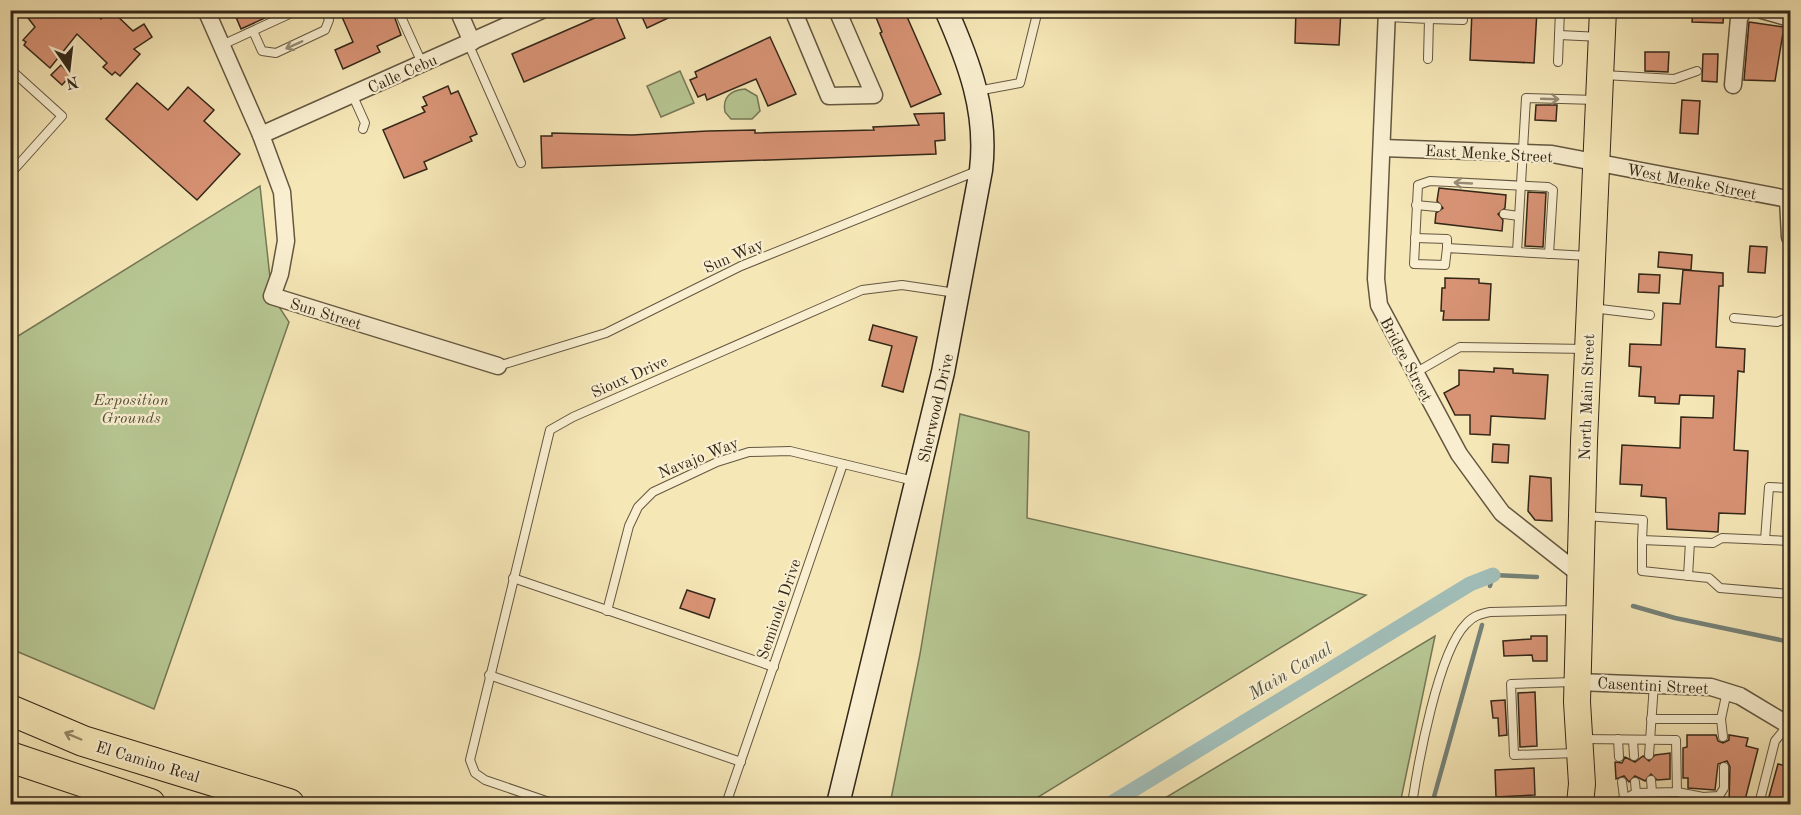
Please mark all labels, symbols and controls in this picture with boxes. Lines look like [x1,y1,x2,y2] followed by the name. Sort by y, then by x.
[39,39,99,99] north arrow
[285,39,303,51] one-way arrow
[366,52,440,97] street label: Calle Cebu
[64,72,80,91] text: N
[1539,93,1559,105] one-way arrow
[1425,144,1554,166] street label: East Menke Street
[1625,163,1758,203] street label: West Menke Street
[1453,177,1473,188] one-way arrow
[702,236,767,277] street label: Sun Way
[288,296,364,333] street label: Sun Street
[1376,315,1434,405] street label: Bridge Street
[1578,333,1598,461] street label: North Main Street
[917,352,957,464] street label: Sherwood Drive
[589,354,671,402] street label: Sioux Drive
[92,393,169,427] park label: Exposition Grounds
[656,435,742,482] street label: Navajo Way
[755,557,805,662] street label: Seminole Drive
[1245,640,1336,704] water label: Main Canal
[1597,676,1709,698] street label: Casentini Street
[64,730,83,741] one-way arrow
[94,740,201,786] street label: El Camino Real

